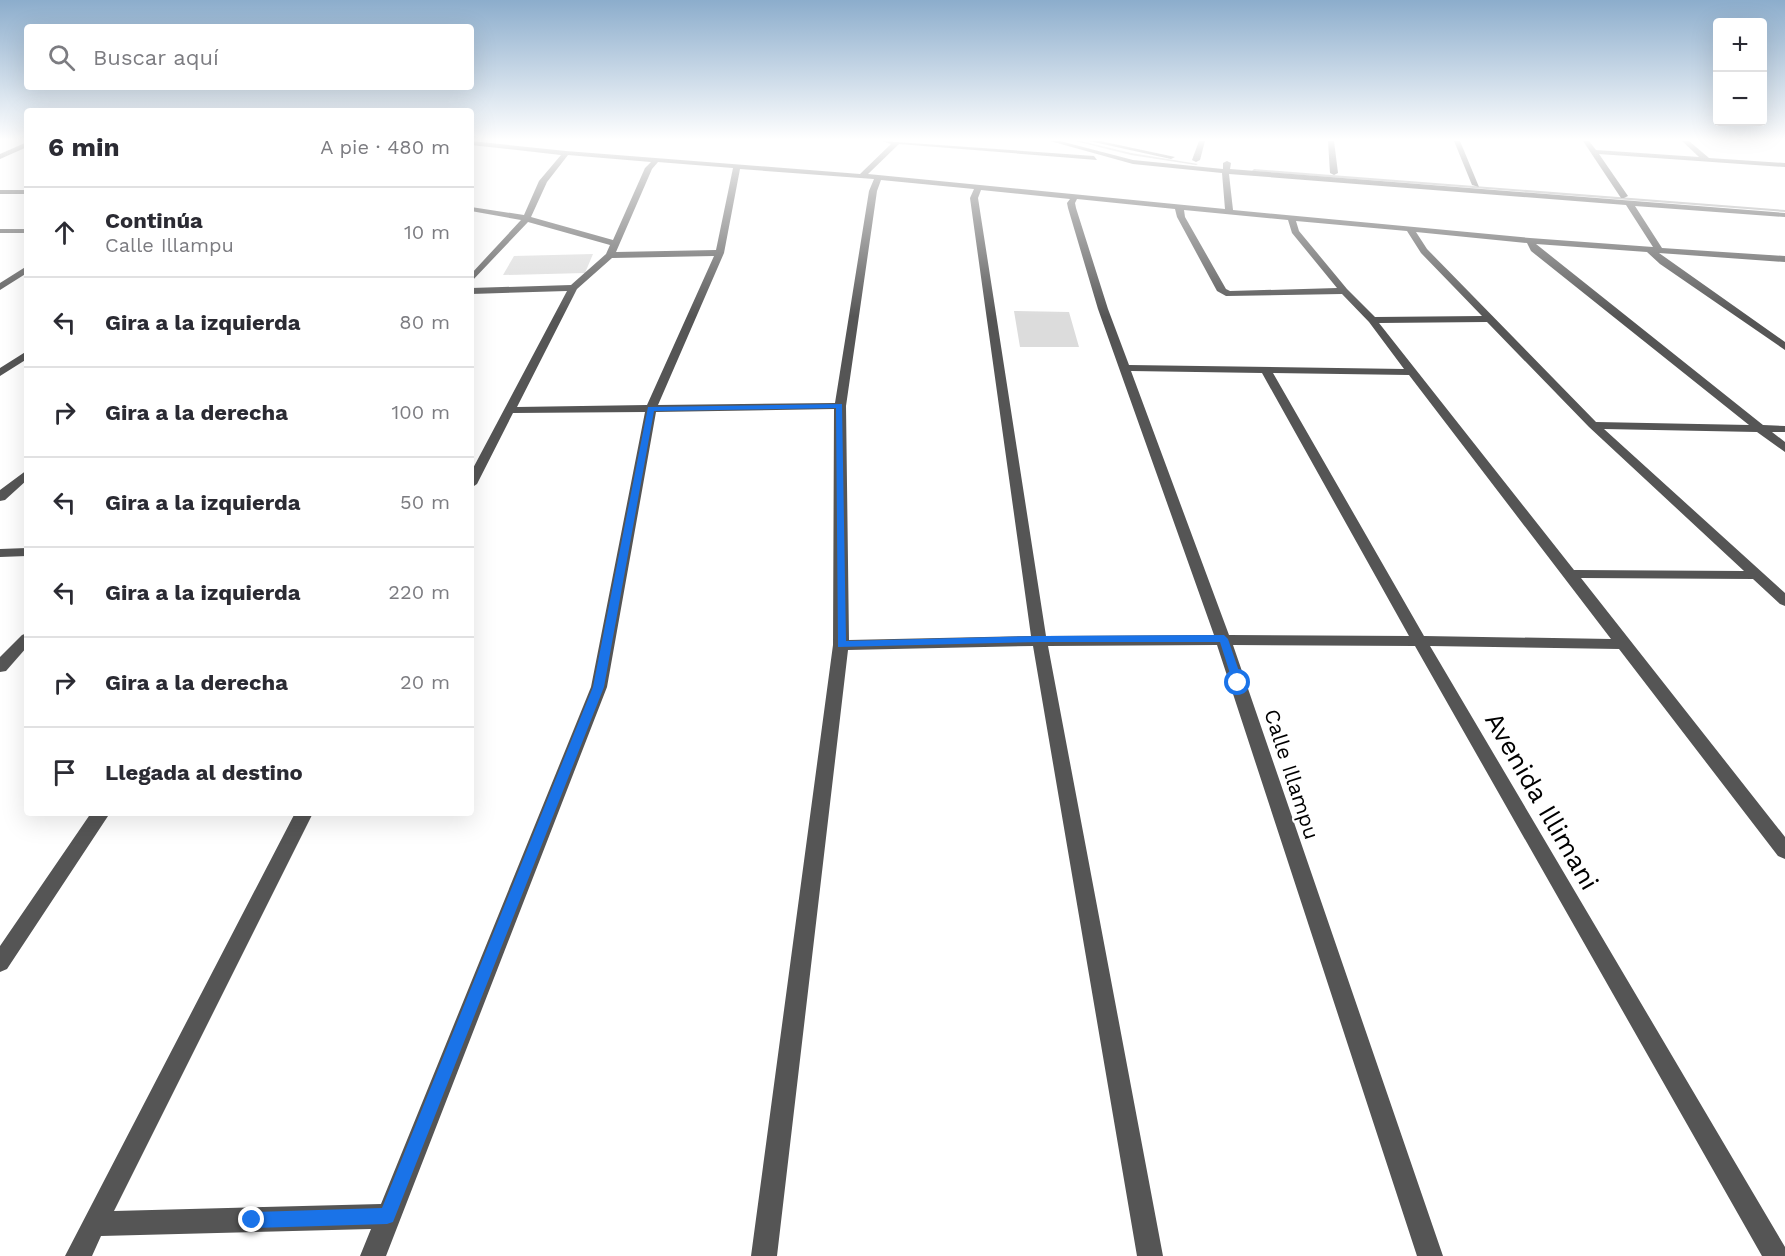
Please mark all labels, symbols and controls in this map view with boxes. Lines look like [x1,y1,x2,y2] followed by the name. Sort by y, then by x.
[1713,18,1767,126] map controls
[1713,18,1767,72] button: +
[24,24,474,90] search box
[45,41,78,74] icon: search
[93,45,219,70] text: Buscar aquí
[1713,72,1767,126] button: −
[48,132,120,162] text: 6 min
[320,135,450,159] text: A pie · 480 m
[105,208,203,233] text: Continúa
[48,216,81,249] icon: ahead
[404,220,450,244] text: 10 m
[105,233,234,257] text: Calle Illampu
[48,306,81,339] icon: left
[105,310,301,335] text: Gira a la izquierda
[399,310,450,334] text: 80 m
[48,396,81,429] icon: right
[105,400,288,425] text: Gira a la derecha
[391,400,450,424] text: 100 m
[48,486,81,519] icon: left
[105,490,301,515] text: Gira a la izquierda
[400,490,450,514] text: 50 m
[48,576,81,609] icon: left
[105,580,301,605] text: Gira a la izquierda
[388,580,450,604] text: 220 m
[48,666,81,699] icon: right
[1224,669,1250,695] route start
[105,670,288,695] text: Gira a la derecha
[400,670,450,694] text: 20 m
[1259,706,1325,842] street label: Calle Illampu
[1479,707,1605,895] street label: Avenida Illimani
[48,756,81,789] icon: arrive
[105,760,303,785] text: Llegada al destino
[238,1206,264,1232] route end

